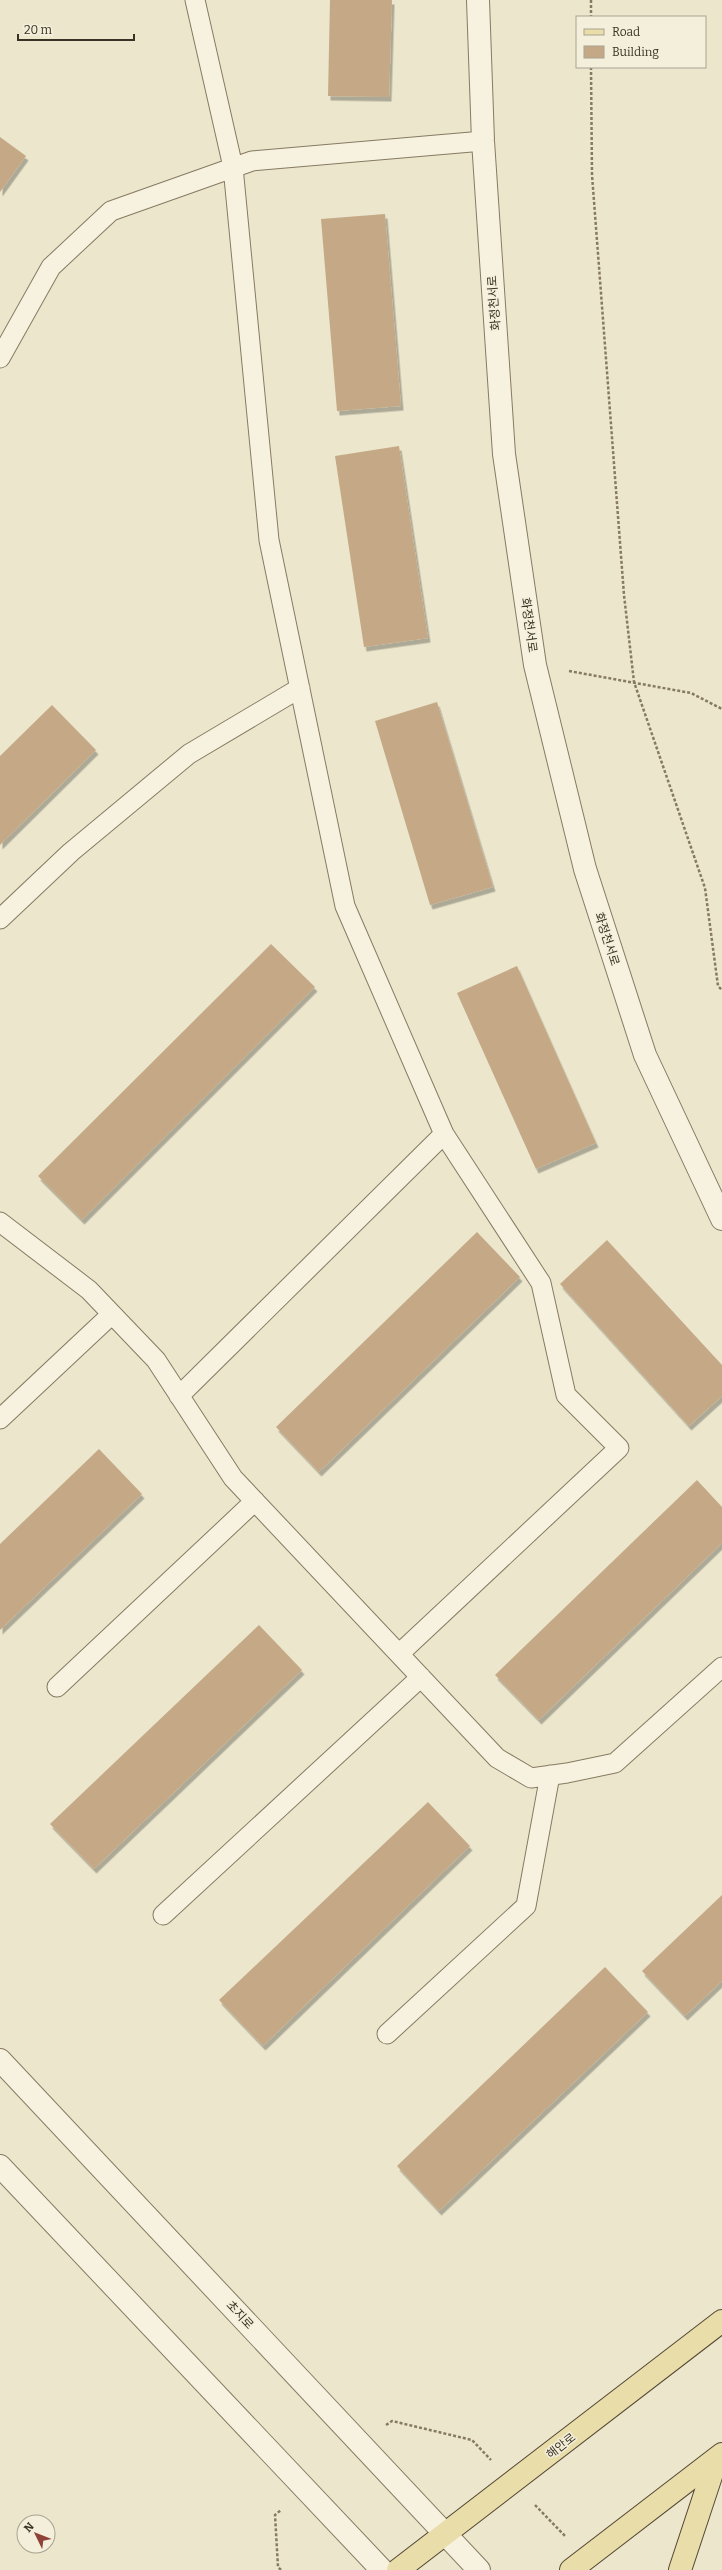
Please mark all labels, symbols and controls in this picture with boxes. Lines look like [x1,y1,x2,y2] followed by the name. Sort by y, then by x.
[18,16,134,42] scale bar
[576,16,706,68] legend
[24,23,53,37] text: 20 m
[612,25,640,39] text: Road
[612,45,659,59] text: Building
[485,275,503,331] street label: 화정천서로
[518,597,540,653] street label: 화정천서로
[592,911,622,967] street label: 화정천서로
[224,2298,256,2332] street label: 초지로
[544,2430,578,2462] street label: 해안로
[16,2514,56,2554] north arrow
[21,2520,37,2535] text: N

